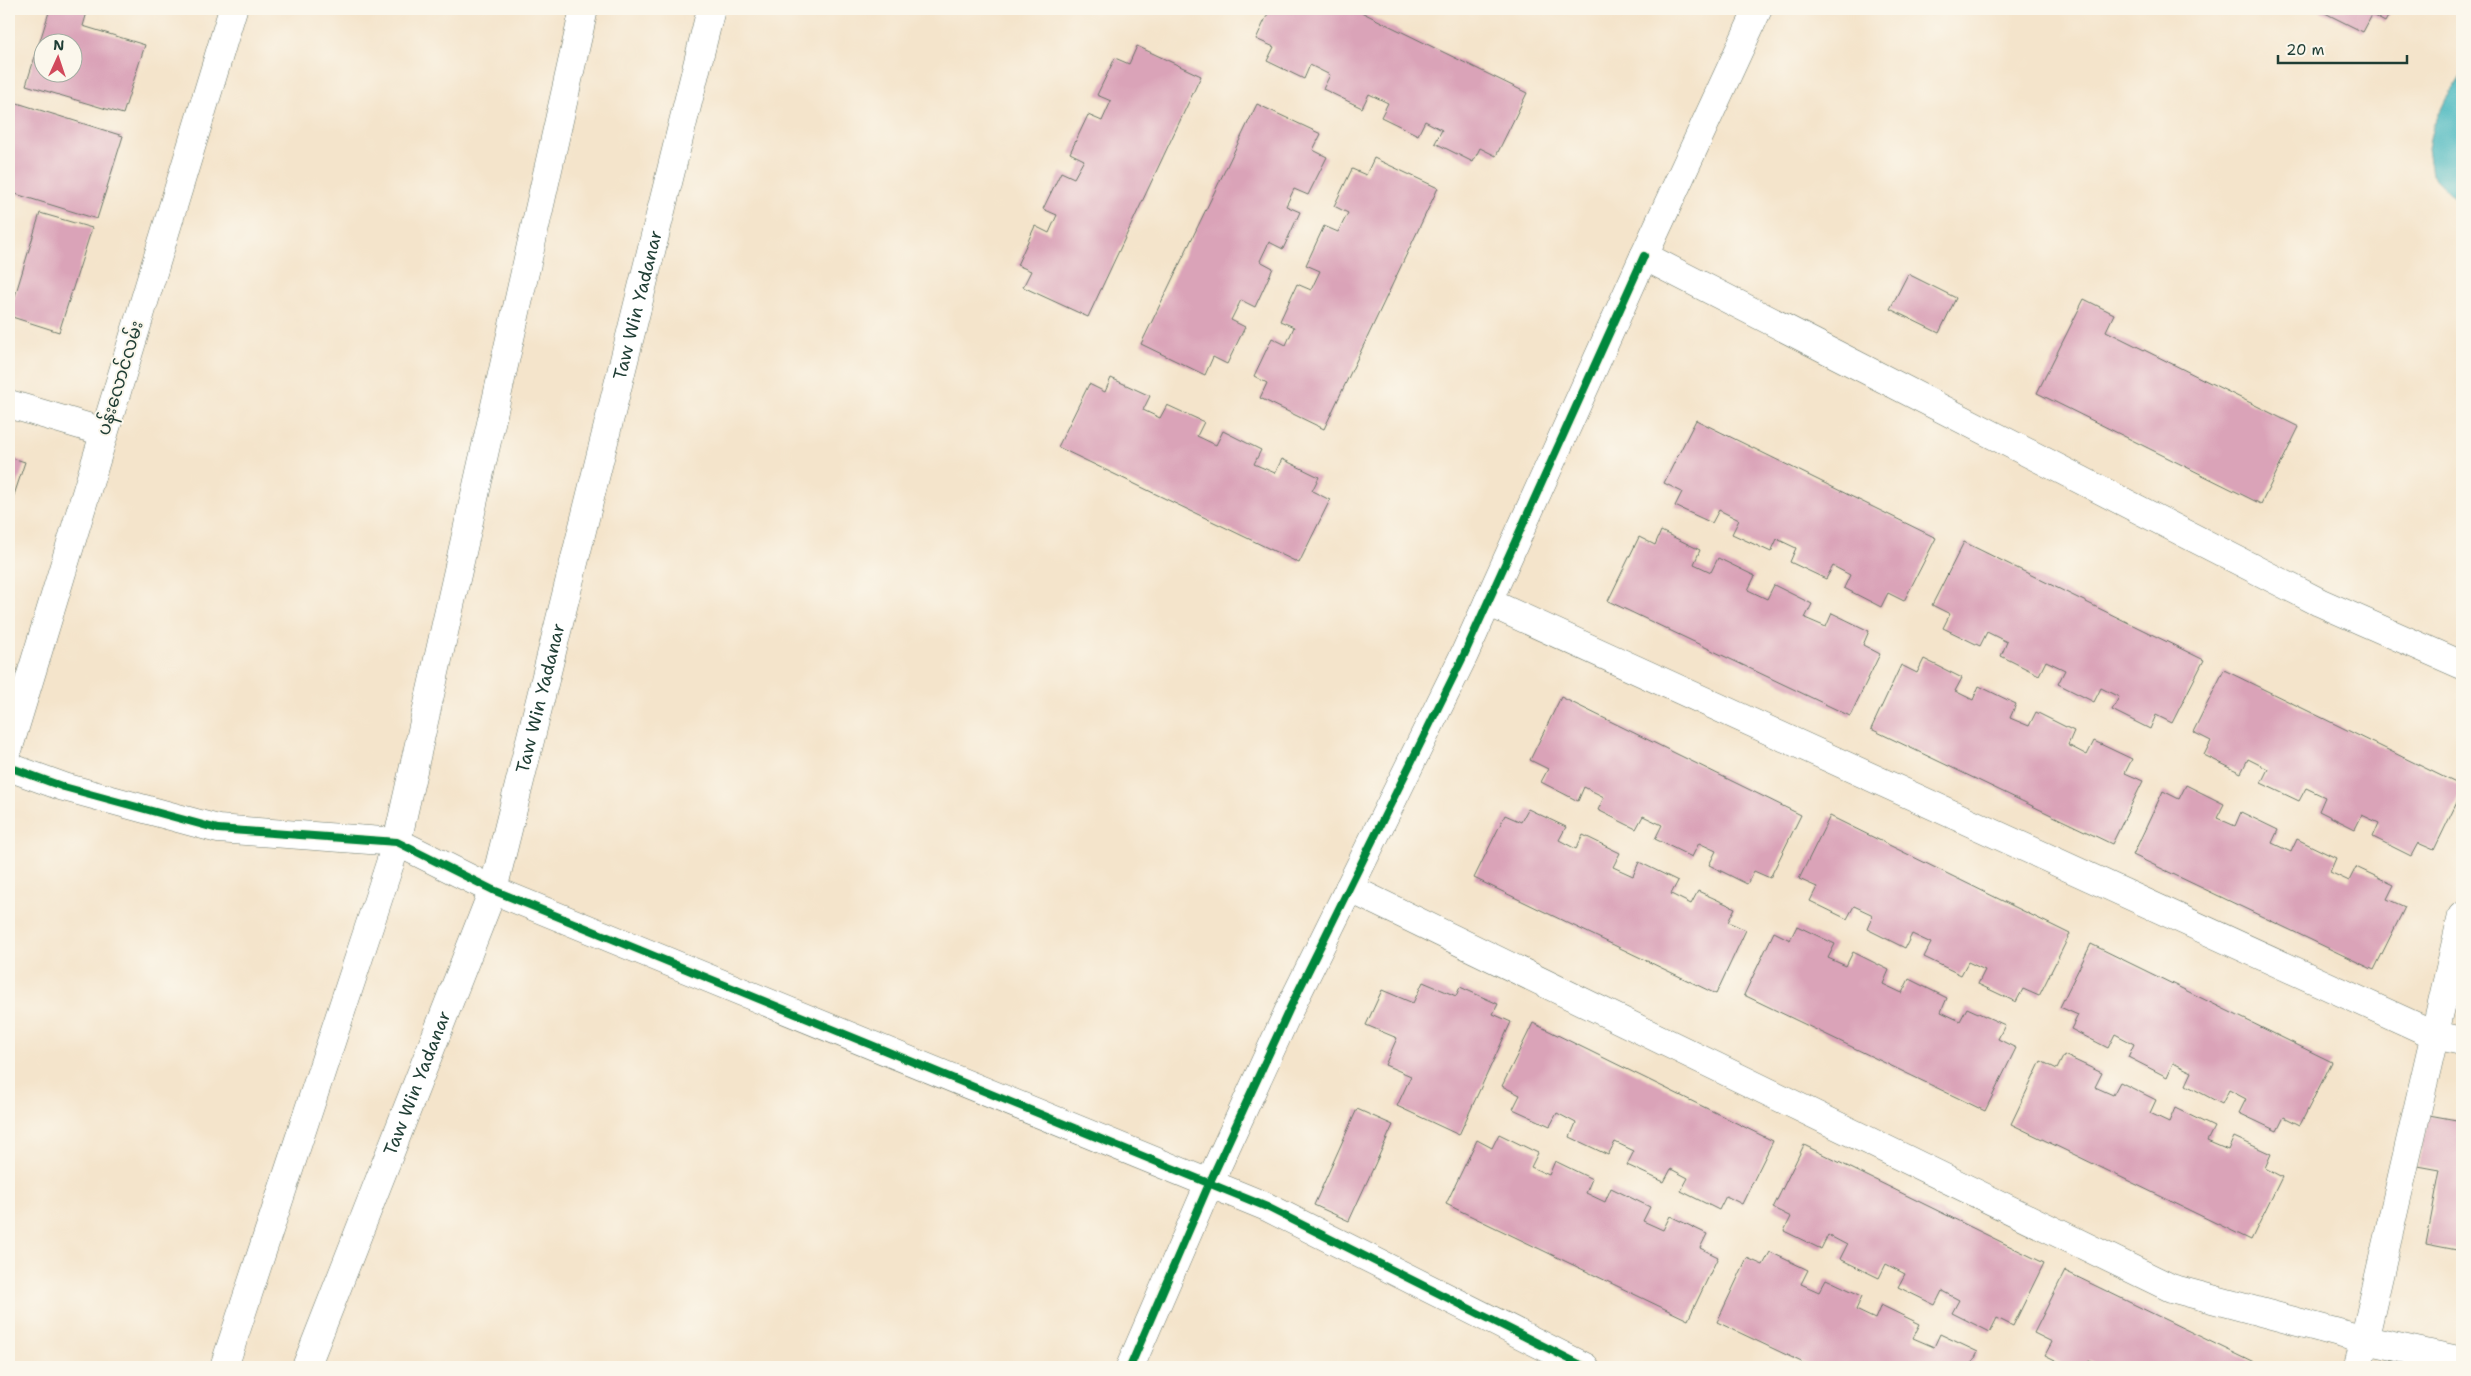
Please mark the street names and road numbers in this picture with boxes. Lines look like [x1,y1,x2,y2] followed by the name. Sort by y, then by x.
[608,228,668,382] street label: Taw Win Yadanar
[90,317,152,439] street label: ပန်းလောင်လမ်း
[510,621,571,776] street label: Taw Win Yadanar
[378,1007,457,1159] street label: Taw Win Yadanar

